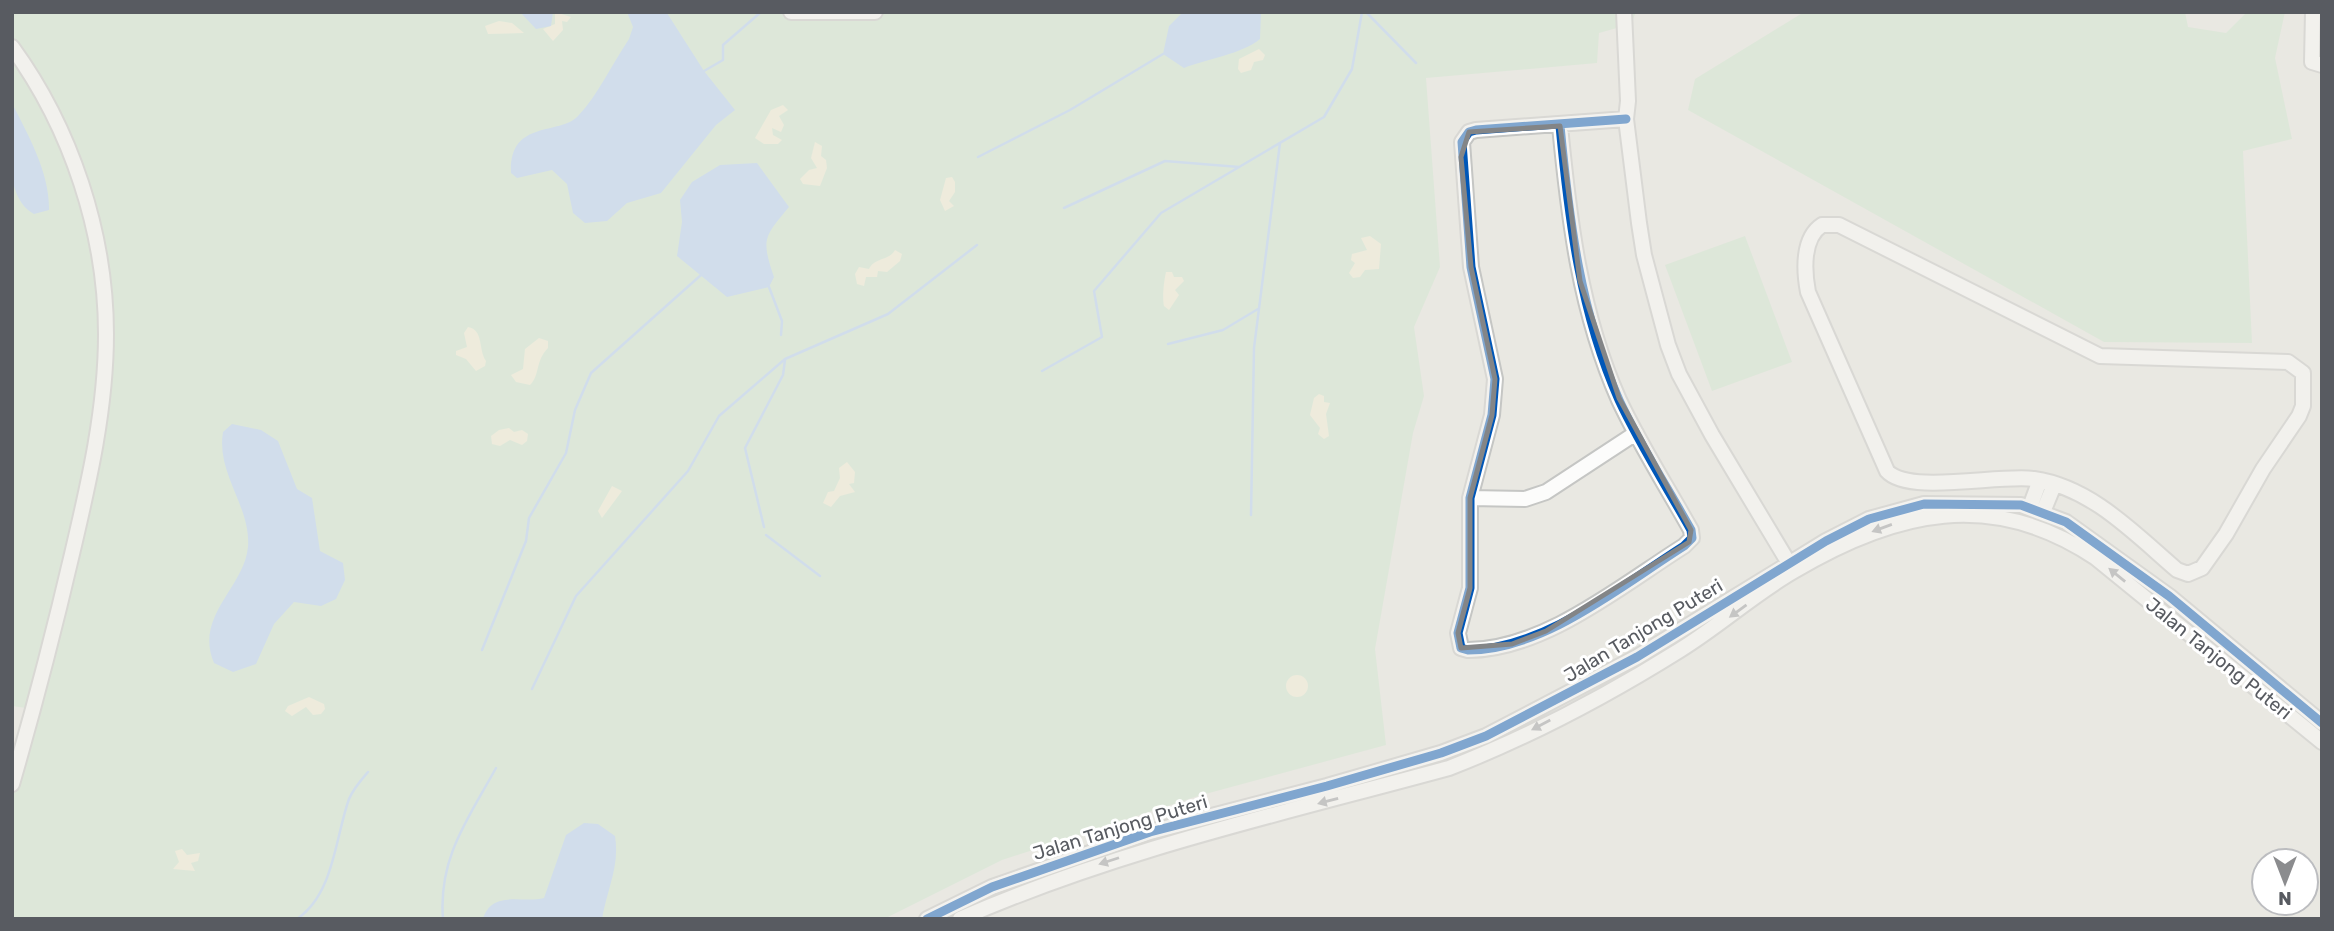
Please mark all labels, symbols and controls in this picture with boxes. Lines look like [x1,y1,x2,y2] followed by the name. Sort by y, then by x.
[1872,523,1893,534] one-way arrow
[2108,568,2125,583] one-way arrow
[1560,574,1727,687] street label: Jalan Tanjong Puteri
[2141,592,2296,724] street label: Jalan Tanjong Puteri
[1729,604,1747,618] one-way arrow
[1531,719,1551,731] one-way arrow
[1030,790,1210,865] street label: Jalan Tanjong Puteri
[1317,796,1339,807] one-way arrow
[2250,847,2320,917] north arrow
[1098,857,1119,867] one-way arrow
[2278,887,2292,910] text: N

